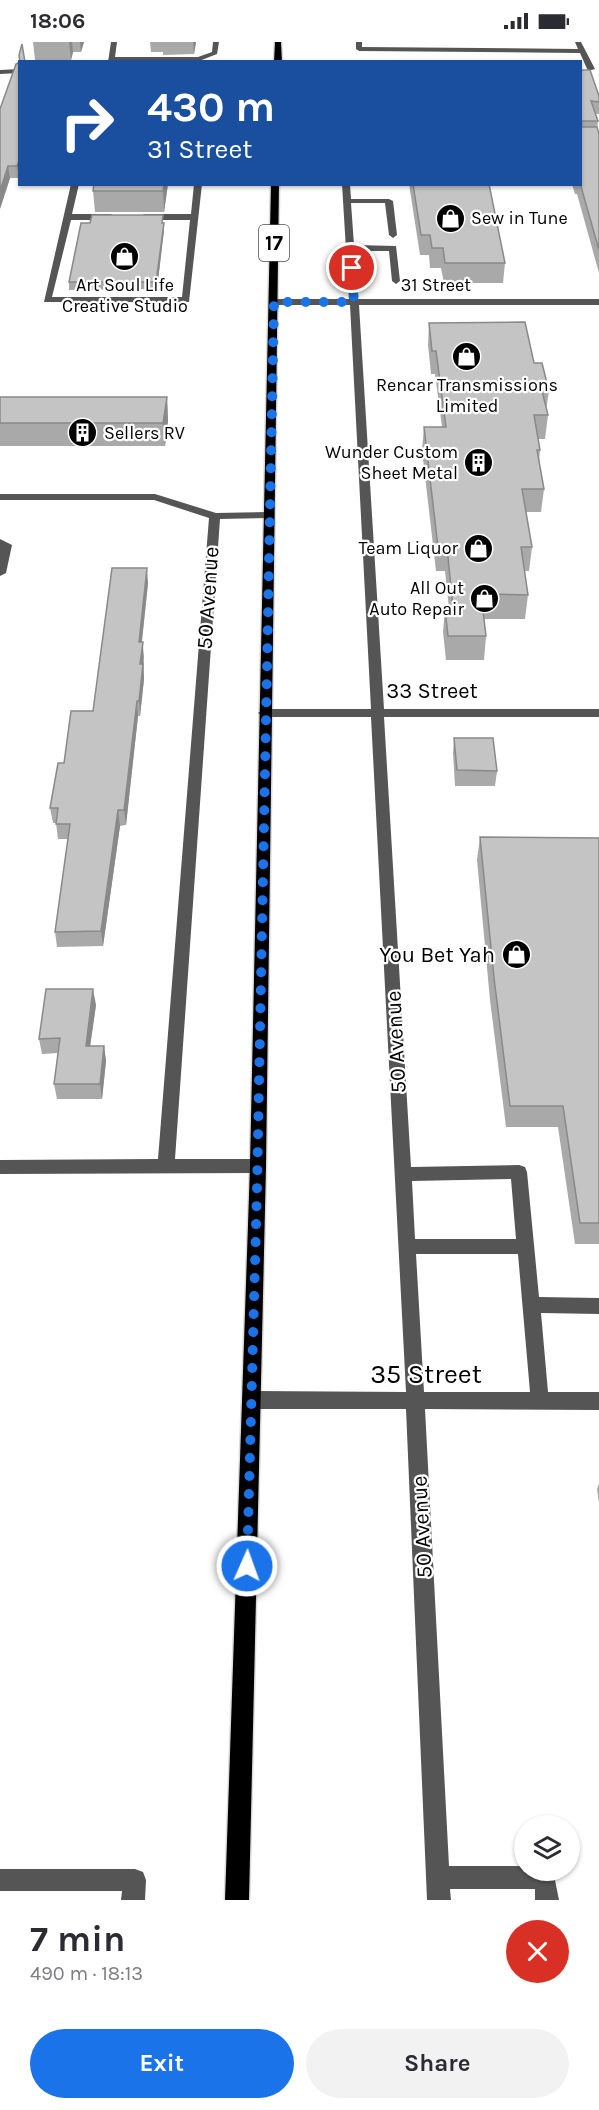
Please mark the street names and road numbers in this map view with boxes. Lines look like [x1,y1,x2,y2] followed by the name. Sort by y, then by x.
[259,225,289,261] road number: 17
[401,274,471,296] street label: 31 Street
[191,546,225,650] street label: 50 Avenue
[386,678,478,704] street label: 33 Street
[380,990,412,1094] street label: 50 Avenue
[370,1358,482,1390] street label: 35 Street
[406,1475,438,1579] street label: 50 Avenue

